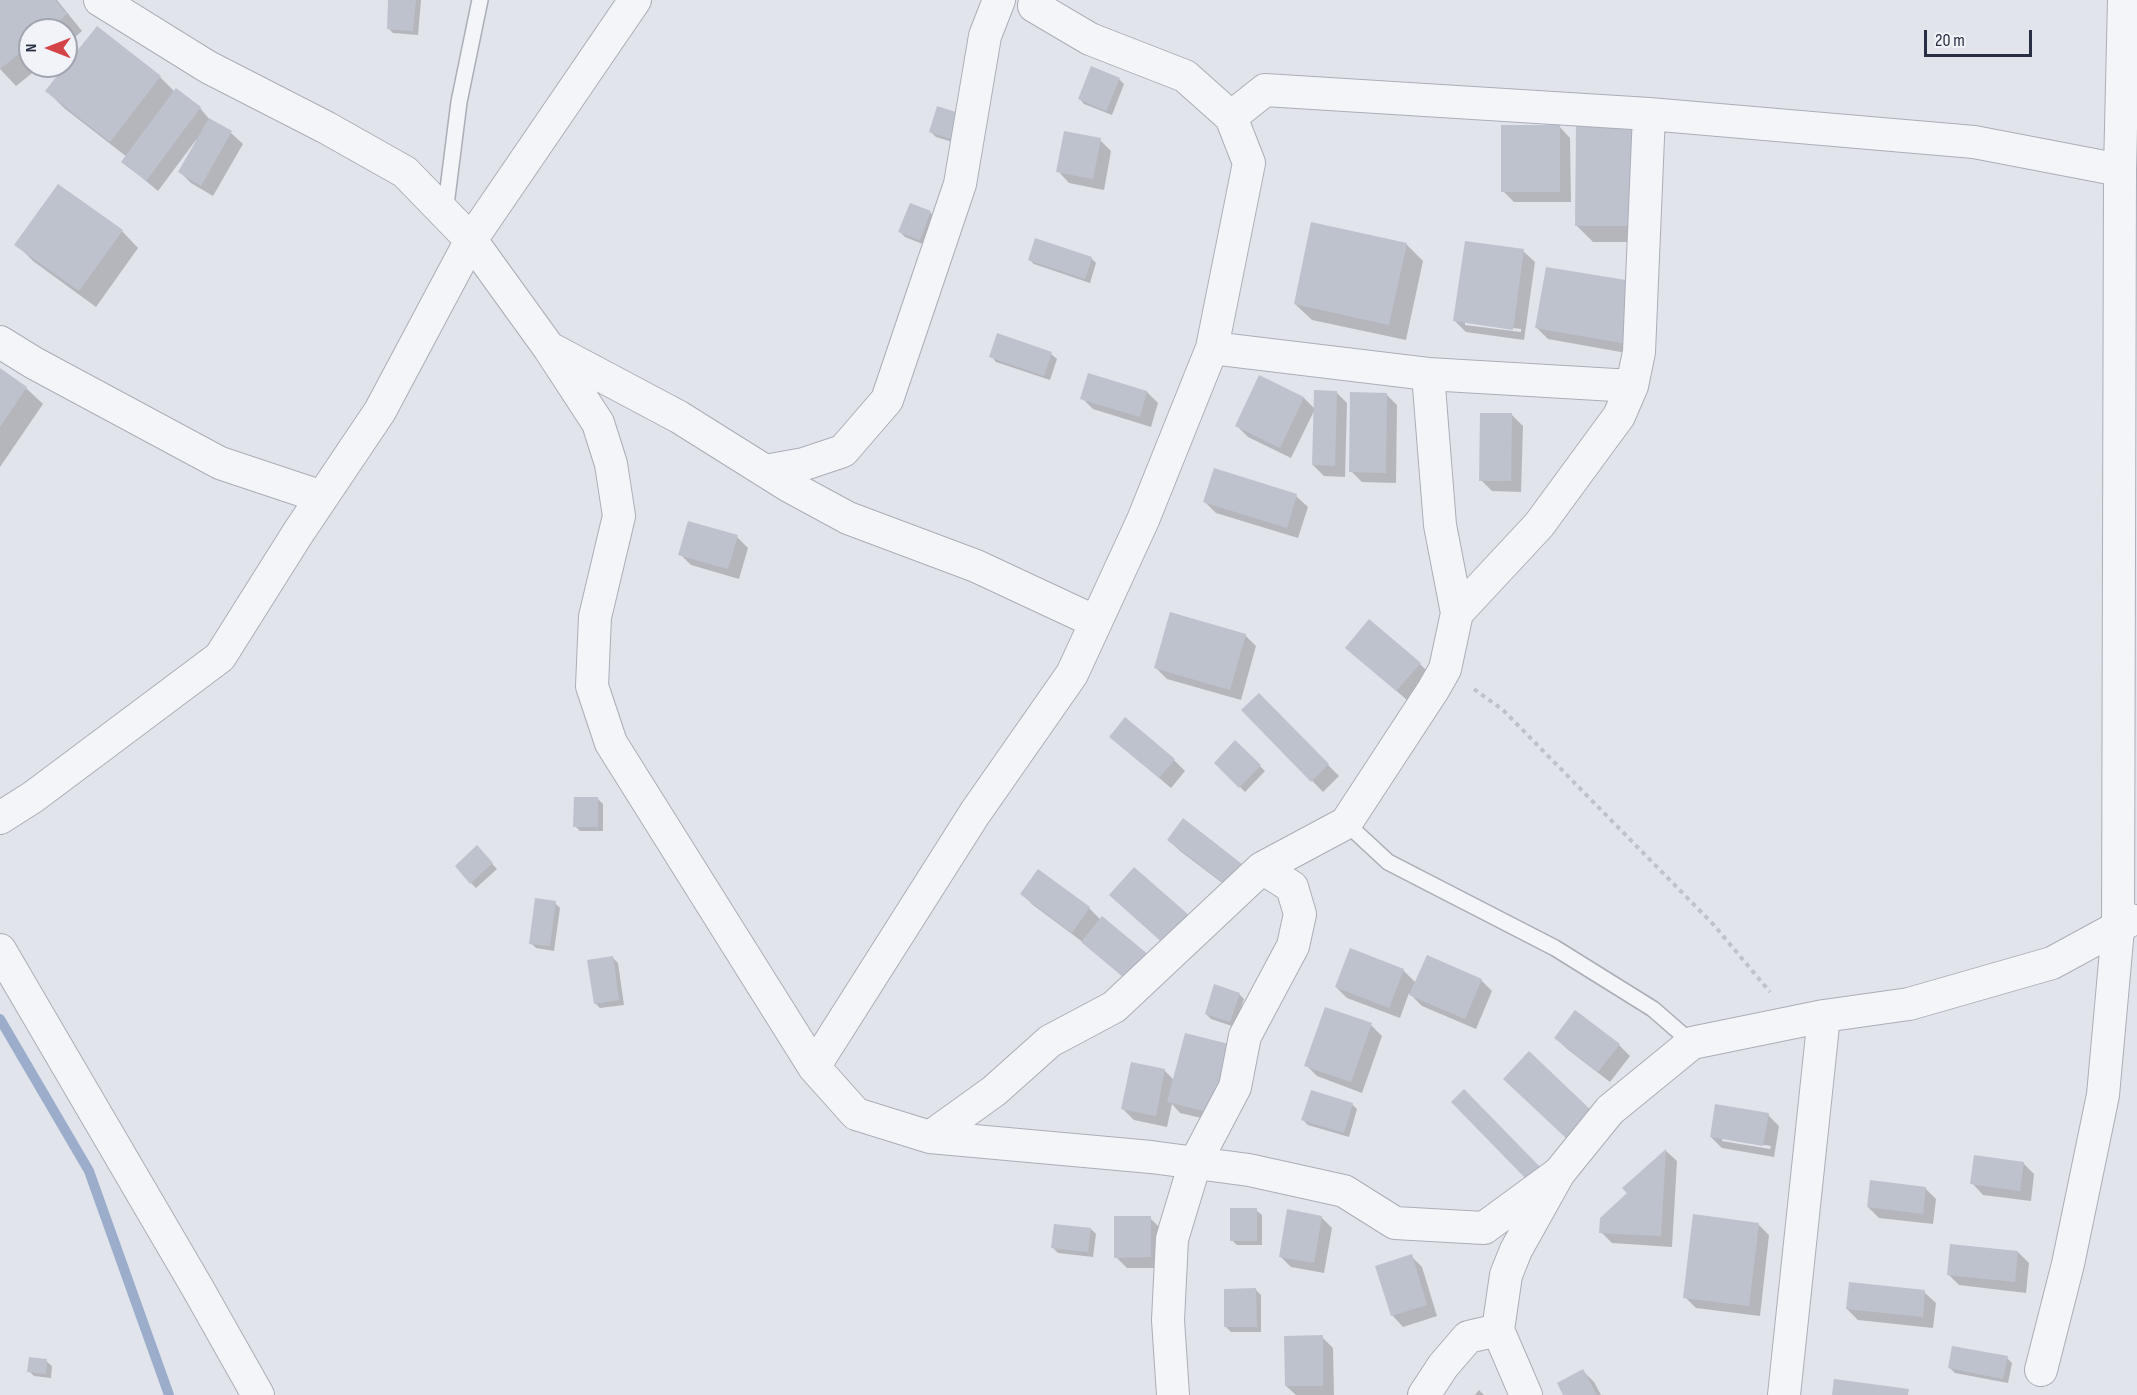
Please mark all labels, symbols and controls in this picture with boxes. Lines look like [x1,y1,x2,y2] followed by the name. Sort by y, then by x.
[18,18,78,78] north arrow
[1927,18,2035,56] scale bar
[1935,30,1965,51] text: 20 m
[22,44,41,52] text: N

